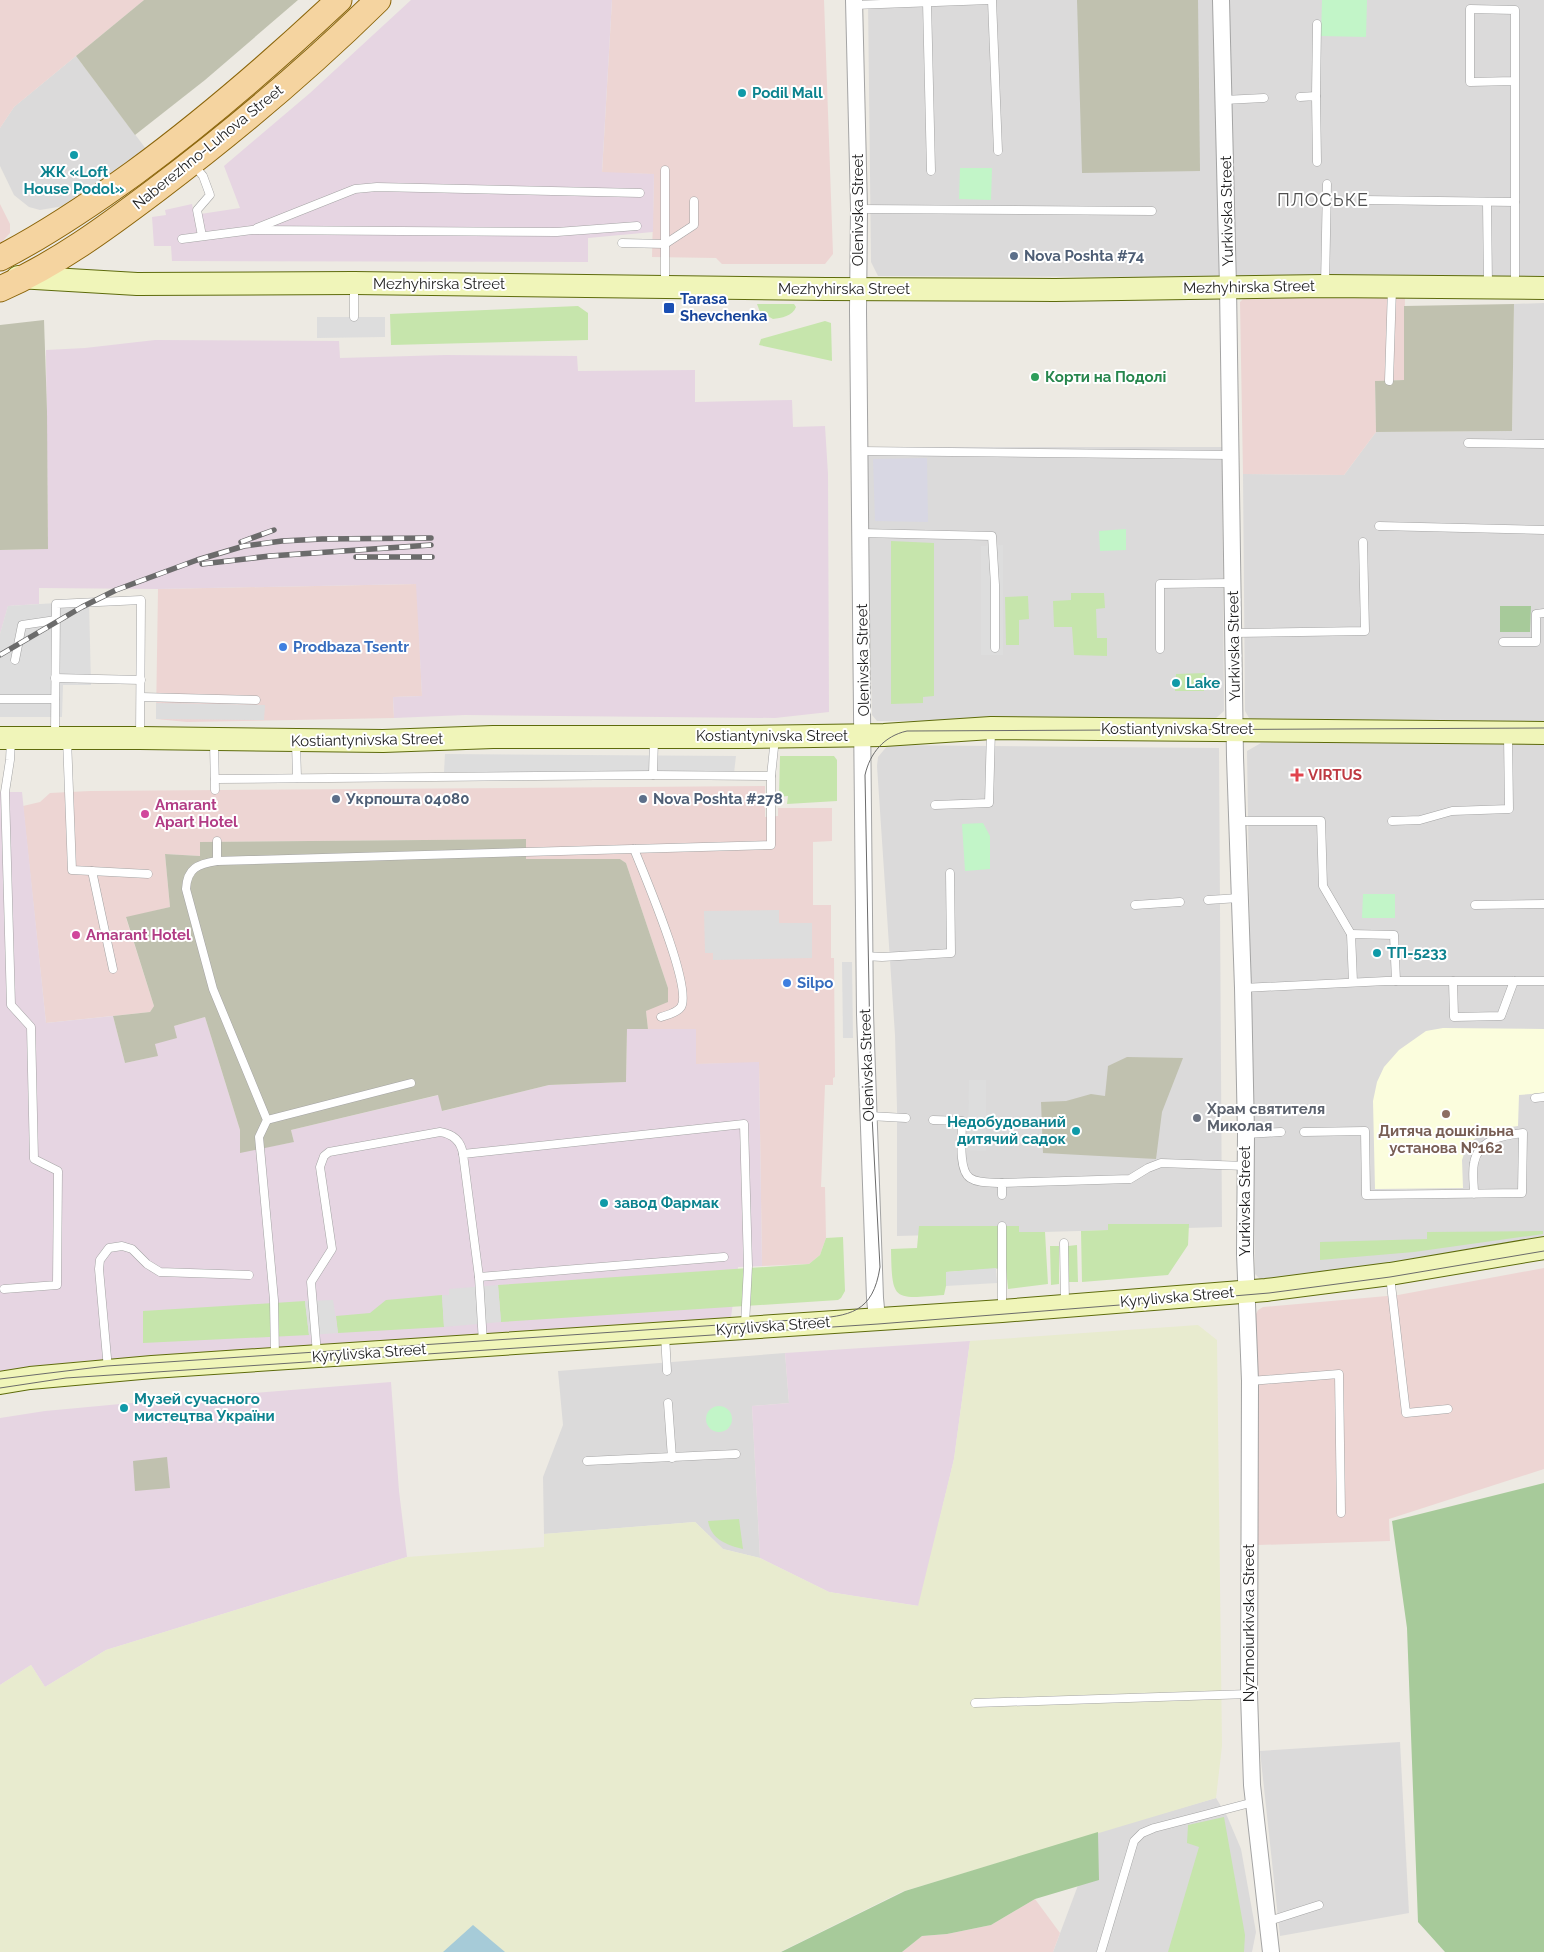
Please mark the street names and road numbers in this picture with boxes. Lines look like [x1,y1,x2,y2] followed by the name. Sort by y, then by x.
[129,81,287,213] street label: Naberezhno-Luhova Street
[849,154,867,266] street label: Olenivska Street
[1217,155,1237,267] street label: Yurkivska Street
[373,275,505,293] street label: Mezhyhirska Street
[1183,277,1315,297] street label: Mezhyhirska Street
[778,280,910,298] street label: Mezhyhirska Street
[1224,590,1244,702] street label: Yurkivska Street
[853,603,873,717] street label: Olenivska Street
[1101,720,1253,738] street label: Kostiantynivska Street
[696,727,848,745] street label: Kostiantynivska Street
[291,730,443,750] street label: Kostiantynivska Street
[856,1008,878,1122] street label: Olenivska Street
[1236,1146,1254,1256] street label: Yurkivska Street
[1119,1283,1235,1311] street label: Kyrylivska Street
[715,1313,831,1339] street label: Kyrylivska Street
[311,1340,427,1366] street label: Kyrylivska Street
[1240,1544,1258,1702] street label: Nyzhnoiurkivska Street

